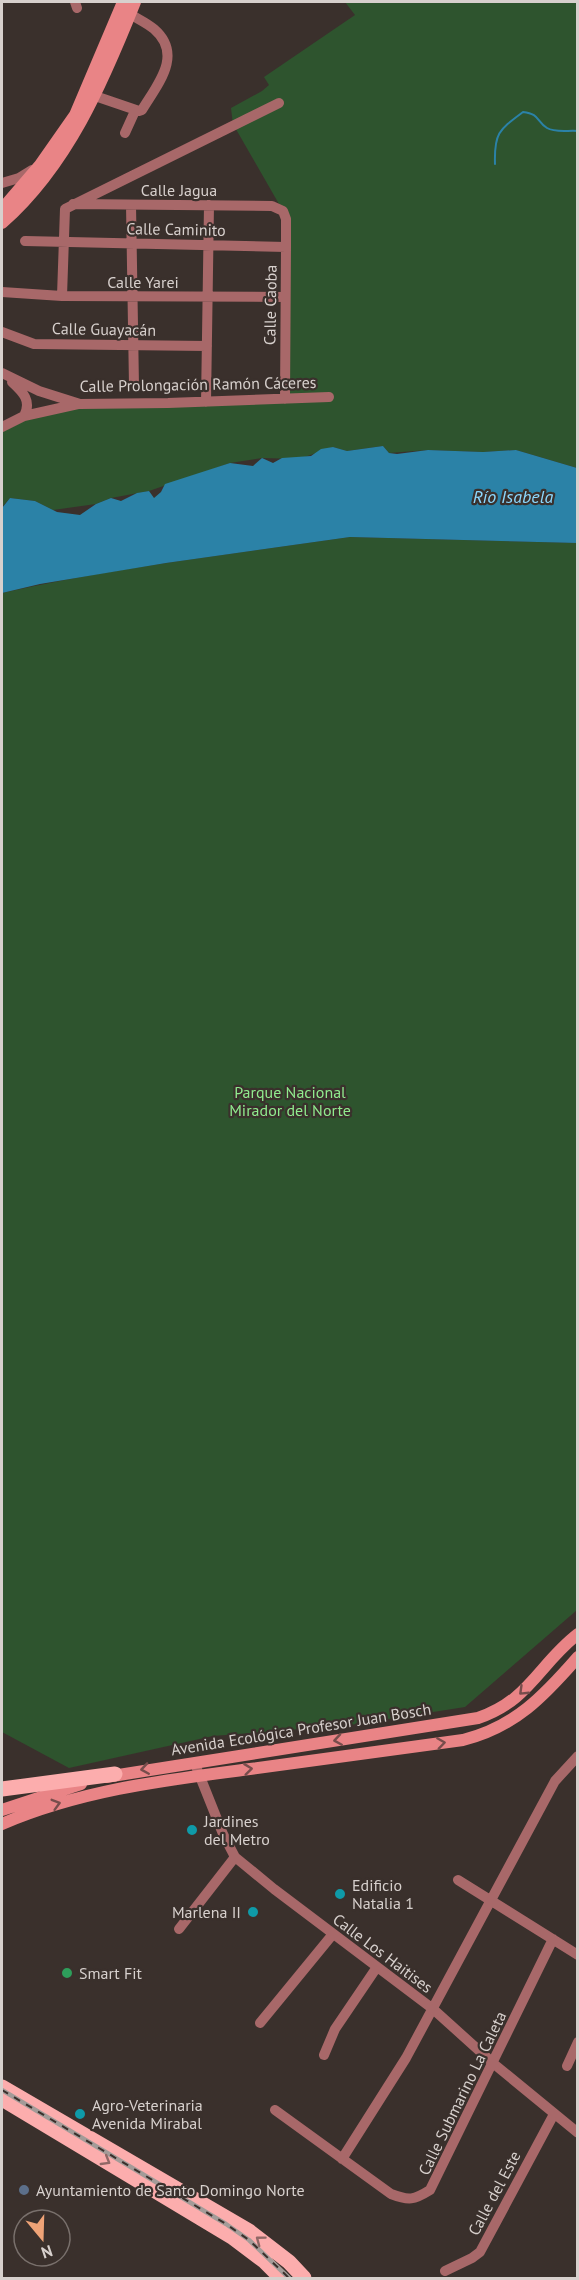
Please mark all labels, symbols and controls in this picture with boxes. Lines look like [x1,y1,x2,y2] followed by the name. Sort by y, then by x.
[141,180,217,200] street label: Calle Jagua
[126,218,226,240] street label: Calle Caminito
[259,265,281,345] street label: Calle Caoba
[107,272,179,292] street label: Calle Yarei
[52,318,156,340] street label: Calle Guayacán
[79,372,317,396] street label: Calle Prolongación Ramón Cáceres
[473,485,554,508] water label: Río Isabela
[229,1082,351,1120] park label: Parque Nacional Mirador del Norte
[519,1684,530,1695] one-way arrow
[170,1699,432,1759] street label: Avenida Ecológica Profesor Juan Bosch
[333,1734,342,1746] one-way arrow
[437,1738,446,1750] one-way arrow
[140,1763,149,1775] one-way arrow
[243,1764,253,1776] one-way arrow
[51,1799,61,1811] one-way arrow
[203,1811,270,1849] place label: Jardines del Metro
[185,1823,199,1837] marker: Jardines del Metro
[352,1875,414,1913] place label: Edificio Natalia 1
[333,1887,347,1901] marker: Edificio Natalia 1
[172,1902,241,1922] place label: Marlena II
[246,1905,260,1919] marker: Marlena II
[329,1909,437,1997] street label: Calle Los Haitises
[79,1963,143,1983] place label: Smart Fit
[60,1966,74,1980] marker: Smart Fit
[414,2008,510,2178] street label: Calle Submarino La Caleta
[92,2095,203,2133] place label: Agro-Veterinaria Avenida Mirabal
[73,2107,87,2121] marker: Agro-Veterinaria Avenida Mirabal
[463,2147,525,2239] street label: Calle del Este
[100,2154,110,2166] one-way arrow
[36,2180,305,2200] place label: Ayuntamiento de Santo Domingo Norte
[17,2183,31,2197] marker: Ayuntamiento de Santo Domingo Norte
[12,2208,72,2268] north arrow
[256,2236,267,2247] one-way arrow
[39,2241,55,2263] text: N

